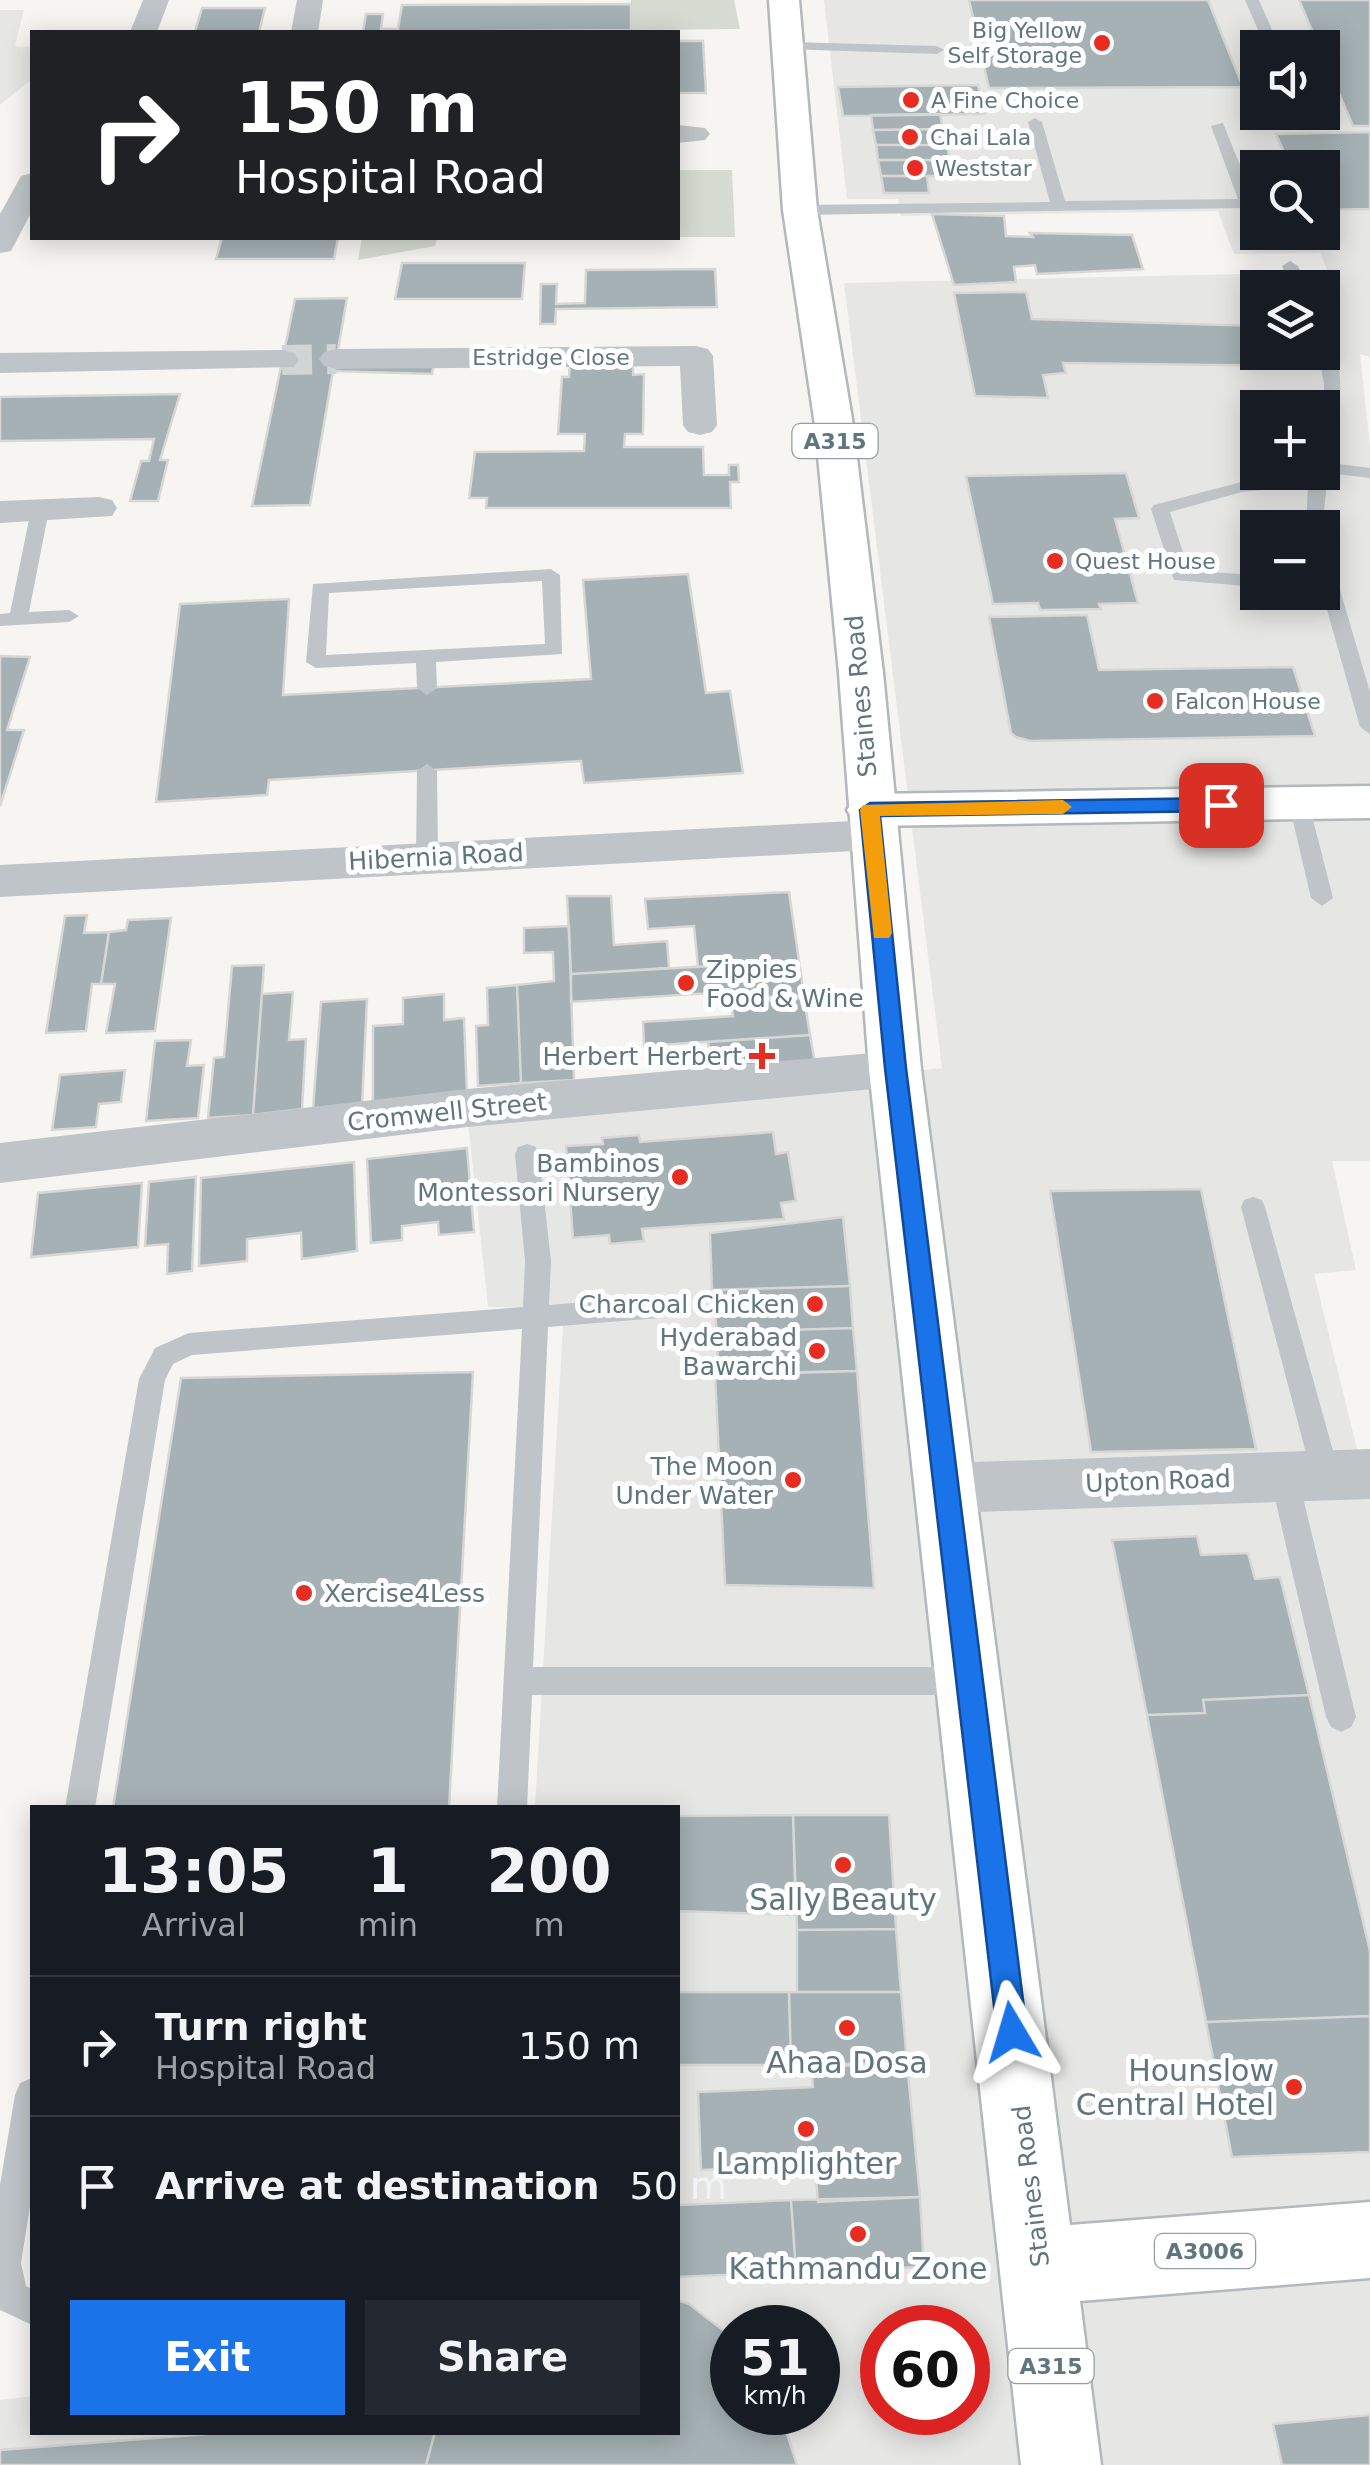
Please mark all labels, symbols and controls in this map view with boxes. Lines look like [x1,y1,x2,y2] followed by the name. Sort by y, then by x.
[948,18,1082,68] place label: Big Yellow Self Storage
[1240,30,1340,610] map controls
[1240,30,1340,130] button: sound
[1091,32,1113,54] marker: Big Yellow Self Storage
[235,67,478,149] text: 150 m
[70,70,200,200] icon: right
[931,88,1079,113] place label: A Fine Choice
[900,89,922,111] marker: A Fine Choice
[930,125,1031,150] place label: Chai Lala
[899,126,921,148] marker: Chai Lala
[1240,150,1340,250] button: search
[235,151,546,204] text: Hospital Road
[935,156,1033,181] place label: Weststar
[904,157,926,179] marker: Weststar
[1240,270,1340,370] button: layers
[472,345,630,370] street label: Estridge Close
[1240,390,1340,490] button: +
[792,424,878,458] road number: A315
[1240,510,1340,610] button: −
[1075,549,1216,574] place label: Quest House
[1044,550,1066,572] marker: Quest House
[839,614,883,778] street label: Staines Road
[1175,689,1321,714] place label: Falcon House
[1144,690,1166,712] marker: Falcon House
[1179,763,1264,848] pin
[1194,778,1249,833] icon: arrive
[348,838,524,876] street label: Hibernia Road
[706,955,864,1013] place label: Zippies Food & Wine
[675,972,697,994] marker: Zippies Food & Wine
[542,1042,742,1071] place label: Herbert Herbert
[751,1045,773,1067] marker: Herbert Herbert
[346,1087,548,1137] street label: Cromwell Street
[417,1149,660,1207] place label: Bambinos Montessori Nursery
[669,1166,691,1188] marker: Bambinos Montessori Nursery
[579,1290,795,1319] place label: Charcoal Chicken
[804,1293,826,1315] marker: Charcoal Chicken
[660,1323,797,1381] place label: Hyderabad Bawarchi
[806,1340,828,1362] marker: Hyderabad Bawarchi
[615,1452,774,1510] place label: The Moon Under Water
[1085,1464,1231,1498] street label: Upton Road
[782,1469,804,1491] marker: The Moon Under Water
[324,1579,485,1608] place label: Xercise4Less
[293,1582,315,1604] marker: Xercise4Less
[98,1836,289,1906] text: 13:05
[367,1836,409,1906] text: 1
[486,1836,612,1906] text: 200
[832,1854,854,1876] marker: Sally Beauty
[749,1882,937,1917] place label: Sally Beauty
[142,1906,246,1944] text: Arrival
[358,1906,418,1944] text: min
[533,1906,565,1944] text: m
[960,1980,1064,2084] position arrow
[155,2005,367,2049] text: Turn right
[836,2017,858,2039] marker: Ahaa Dosa
[70,2019,125,2074] icon: right
[518,2024,640,2068] text: 150 m
[766,2045,928,2080] place label: Ahaa Dosa
[155,2049,376,2087] text: Hospital Road
[1076,2053,1274,2122] place label: Hounslow Central Hotel
[1283,2076,1305,2098] marker: Hounslow Central Hotel
[1007,2103,1055,2269] street label: Staines Road
[795,2118,817,2140] marker: Lamplighter
[716,2146,897,2181] place label: Lamplighter
[70,2159,125,2214] icon: arrive
[155,2164,600,2208] text: Arrive at destination
[630,2164,727,2208] text: 50 m
[847,2223,869,2245] marker: Kathmandu Zone
[1155,2234,1255,2268] road number: A3006
[729,2251,987,2286] place label: Kathmandu Zone
[70,2300,345,2415] button: Exit
[365,2300,640,2415] button: Share
[860,2305,990,2435] speed limit sign: 60
[740,2329,810,2387] text: 51
[1008,2349,1094,2383] road number: A315
[743,2381,807,2410] text: km/h

